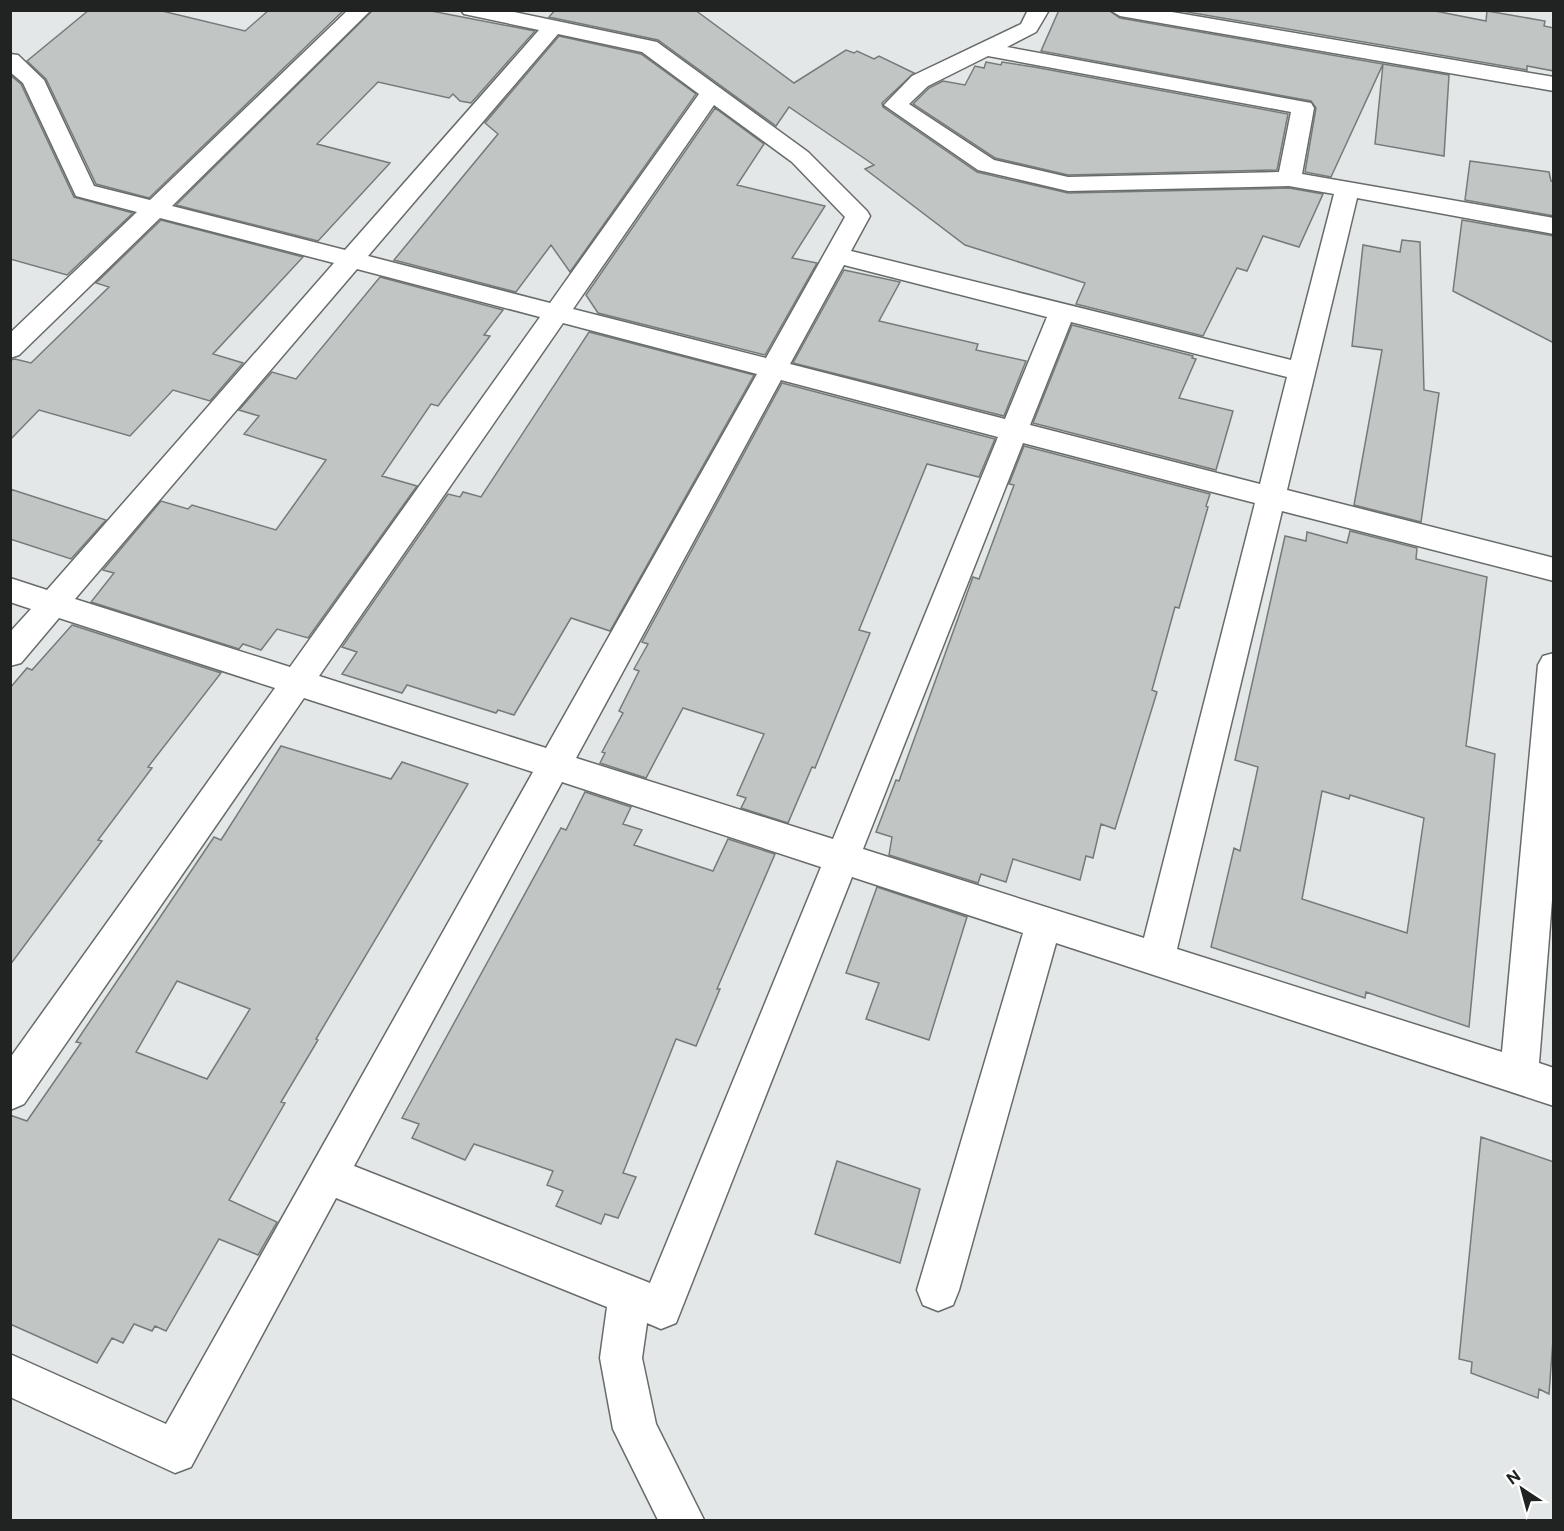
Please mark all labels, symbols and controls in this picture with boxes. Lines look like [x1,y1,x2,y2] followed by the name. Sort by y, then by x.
[1492,1459,1552,1519] north arrow
[1503,1466,1524,1489] text: N

